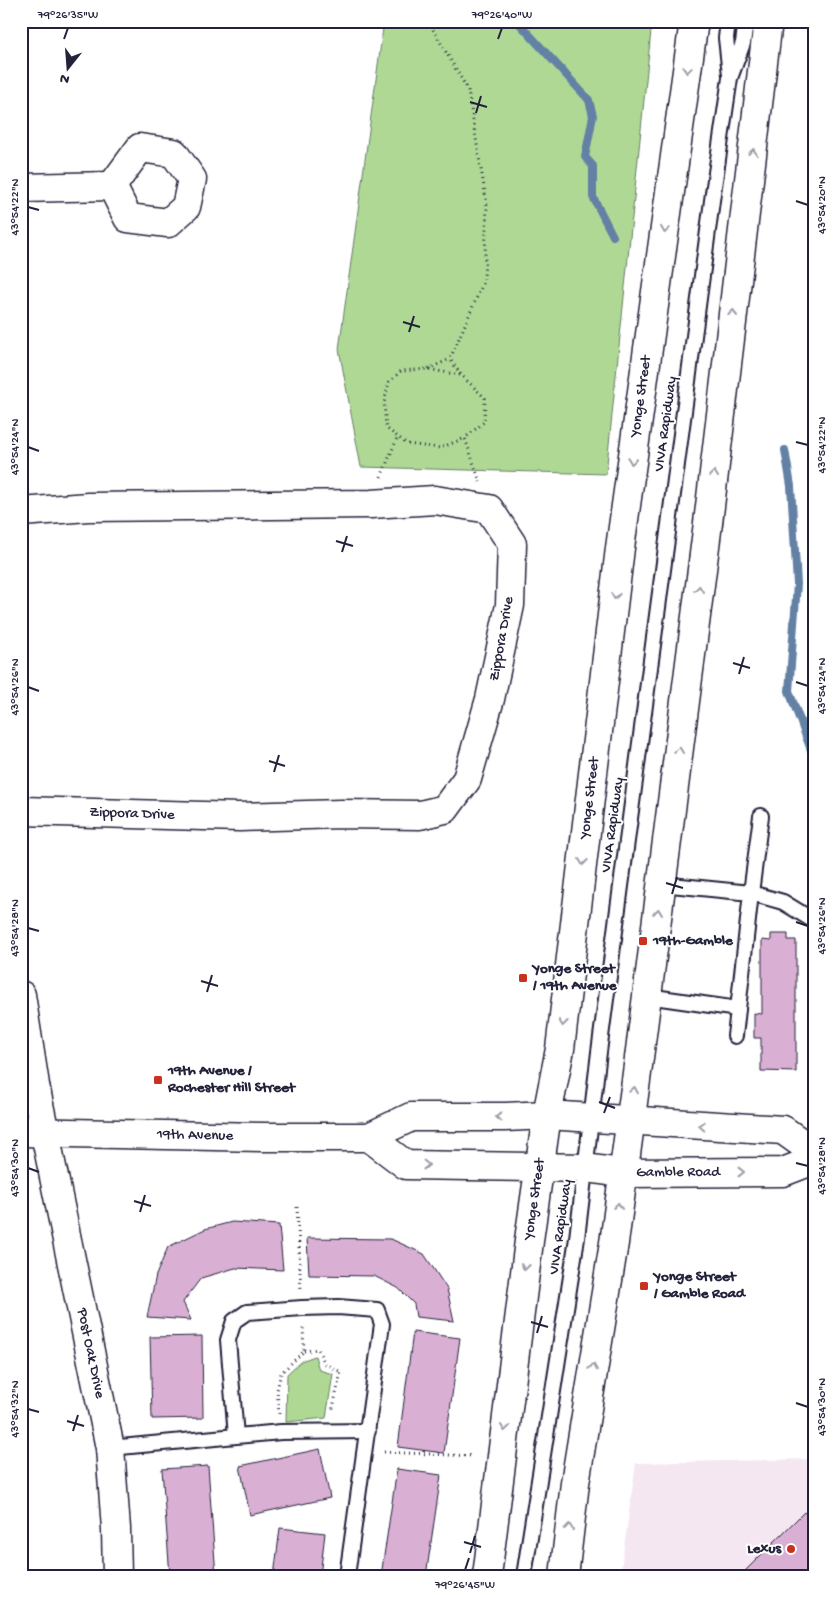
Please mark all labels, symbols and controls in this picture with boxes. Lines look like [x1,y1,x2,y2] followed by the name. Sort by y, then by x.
[37,9,98,23] text: 79°26'35"W
[471,9,532,23] text: 79°26'40"W
[42,42,92,92] north arrow
[682,66,693,74] one-way arrow
[58,69,72,88] text: N
[747,147,757,156] one-way arrow
[816,176,830,234] text: 43°54'20"N
[9,178,23,235] text: 43°54'22"N
[660,226,670,235] one-way arrow
[727,309,738,317] one-way arrow
[626,353,656,440] street label: Yonge Street
[650,375,682,474] street label: VIVA Rapidway
[816,416,830,473] text: 43°54'22"N
[9,418,23,475] text: 43°54'24"N
[628,456,638,465] one-way arrow
[708,470,719,478] one-way arrow
[694,585,704,594] one-way arrow
[610,592,620,600] one-way arrow
[486,595,518,683] street label: Zippora Drive
[816,657,830,714] text: 43°54'24"N
[9,658,23,716] text: 43°54'26"N
[673,746,683,755] one-way arrow
[576,754,604,842] street label: Yonge Street
[597,776,629,875] street label: VIVA Rapidway
[89,804,175,824] street label: Zippora Drive
[578,858,589,866] one-way arrow
[816,897,830,955] text: 43°54'26"N
[9,899,23,957] text: 43°54'28"N
[652,907,663,915] one-way arrow
[652,932,734,950] place label: 19th-Gamble
[637,935,649,947] marker: 19th-Gamble
[531,960,618,995] place label: Yonge Street / 19th Avenue
[517,972,529,984] marker: Yonge Street / 19th Avenue
[558,1019,569,1027] one-way arrow
[167,1062,297,1097] place label: 19th Avenue / Rochester Hill Street
[152,1074,164,1086] marker: 19th Avenue / Rochester Hill Street
[628,1086,639,1094] one-way arrow
[494,1112,502,1122] one-way arrow
[698,1120,706,1131] one-way arrow
[156,1126,234,1145] street label: 19th Avenue
[816,1137,830,1195] text: 43°54'28"N
[9,1139,23,1197] text: 43°54'30"N
[520,1155,550,1243] street label: Yonge Street
[422,1160,430,1170] one-way arrow
[636,1163,721,1182] street label: Gamble Road
[738,1167,745,1177] one-way arrow
[545,1178,577,1277] street label: VIVA Rapidway
[612,1202,623,1210] one-way arrow
[520,1263,531,1271] one-way arrow
[652,1268,747,1303] place label: Yonge Street / Gamble Road
[638,1280,650,1292] marker: Yonge Street / Gamble Road
[72,1306,109,1400] street label: Post Oak Drive
[588,1362,598,1371] one-way arrow
[816,1378,830,1436] text: 43°54'30"N
[9,1380,23,1438] text: 43°54'32"N
[500,1425,511,1433] one-way arrow
[563,1523,574,1531] one-way arrow
[747,1540,782,1558] place label: Lexus
[785,1543,797,1555] marker: Lexus
[434,1579,495,1593] text: 79°26'45"W

